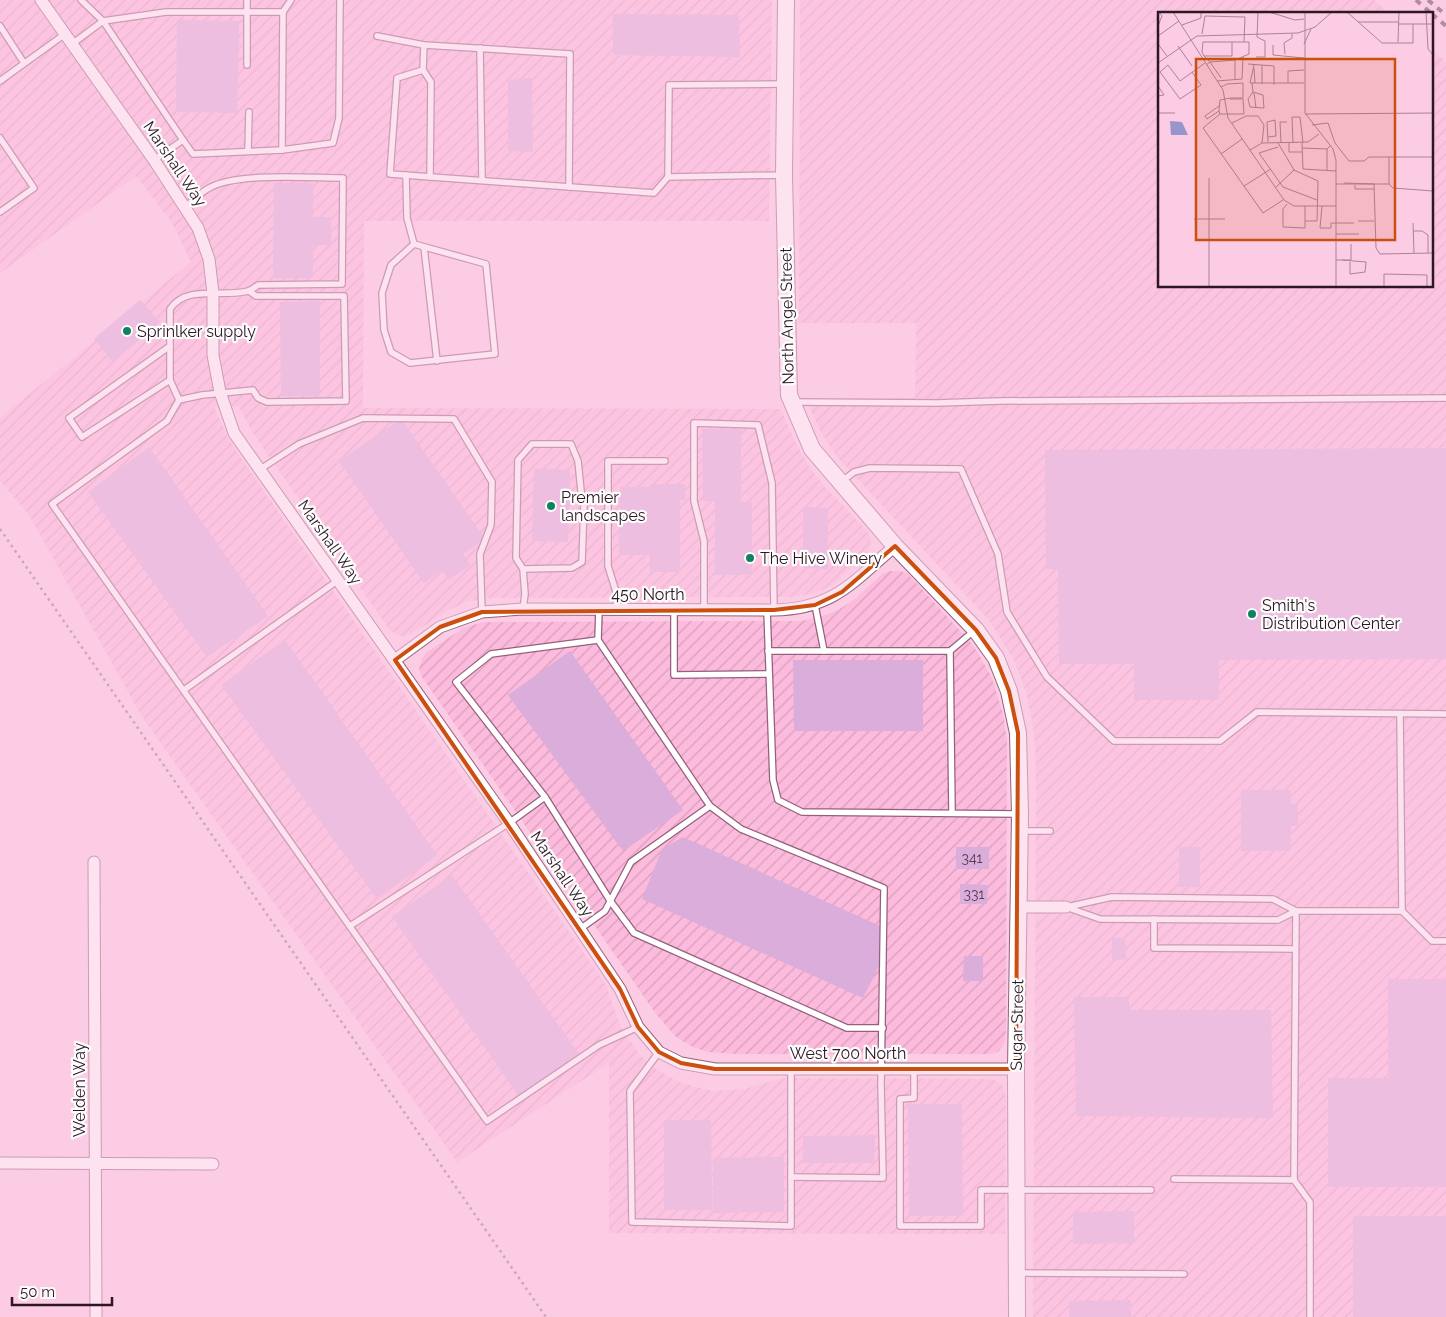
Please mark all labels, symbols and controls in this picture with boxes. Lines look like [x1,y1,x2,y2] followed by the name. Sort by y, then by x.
[1158,12,1434,288] inset map
[139,118,211,211] street label: Marshall Way
[776,247,798,385] street label: North Angel Street
[137,322,256,341] place label: Sprinlker supply
[121,325,133,337] marker: Sprinlker supply
[561,488,646,525] place label: Premier landscapes
[294,496,366,588] street label: Marshall Way
[545,500,557,512] marker: Premier landscapes
[760,549,883,568] place label: The Hive Winery
[744,552,756,564] marker: The Hive Winery
[611,585,685,604] street label: 450 North
[1262,596,1401,633] place label: Smith's Distribution Center
[1246,608,1258,620] marker: Smith's Distribution Center
[526,828,598,921] street label: Marshall Way
[961,850,983,866] house number: 341
[964,886,984,902] house number: 331
[1007,978,1027,1071] street label: Sugar Street
[70,1042,89,1137] street label: Welden Way
[790,1044,906,1063] street label: West 700 North
[12,1274,112,1306] scale bar
[20,1283,55,1301] text: 50 m

